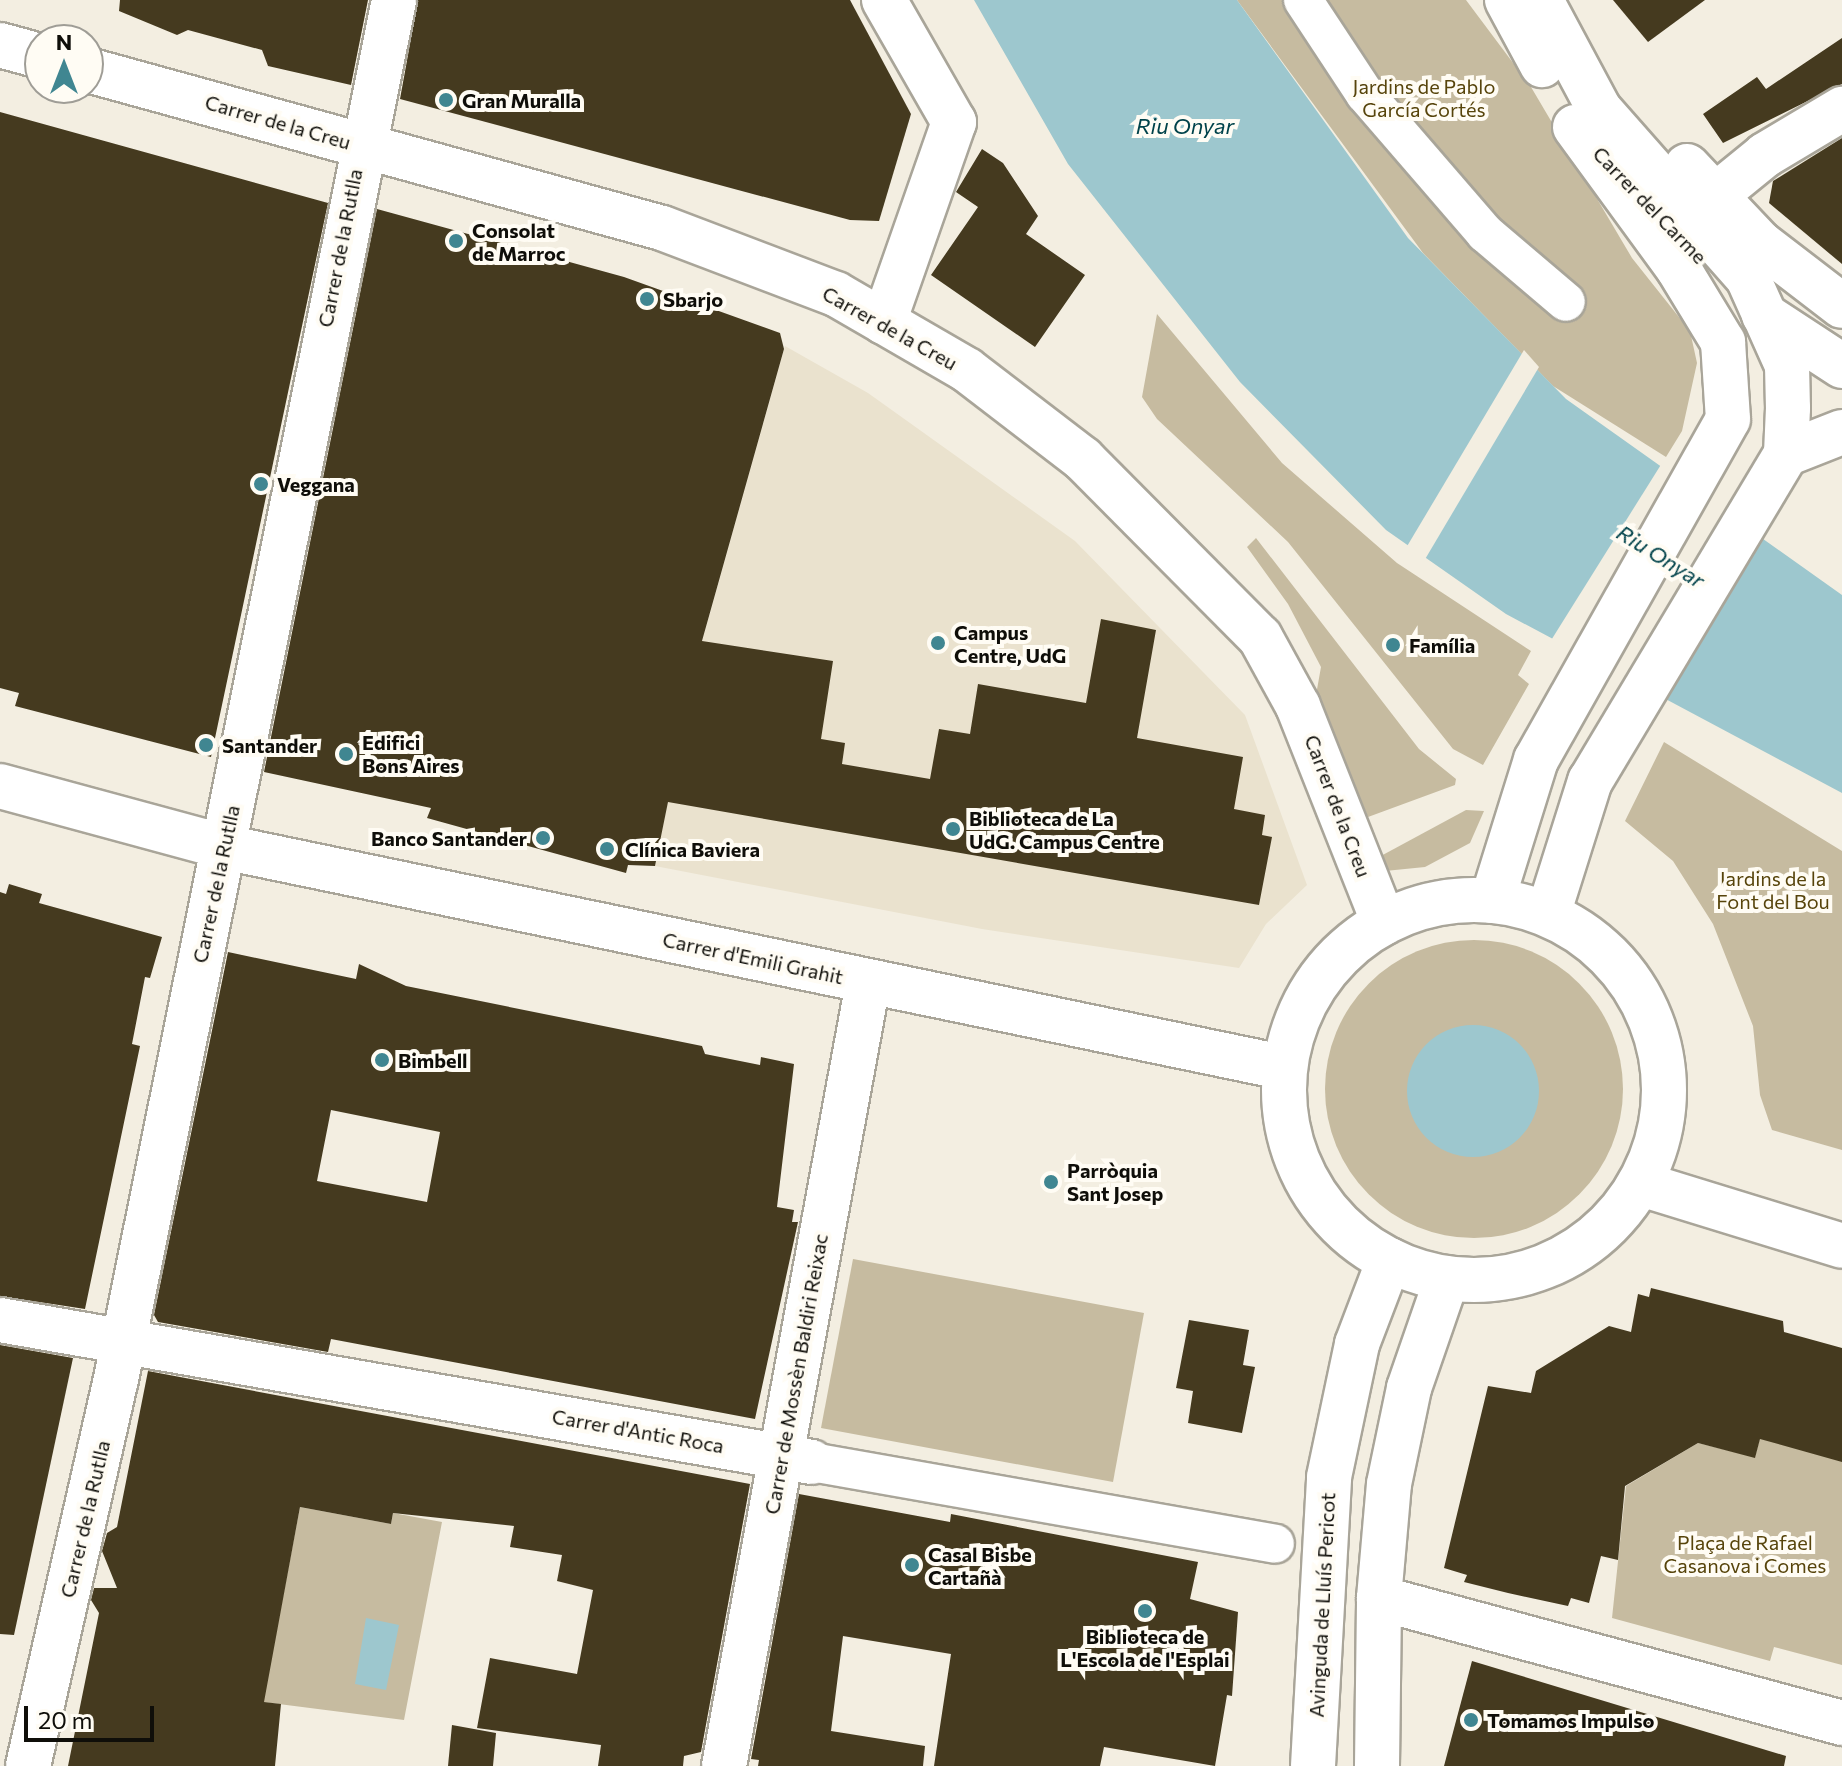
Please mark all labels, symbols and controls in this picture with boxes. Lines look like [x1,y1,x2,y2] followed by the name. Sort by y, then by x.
[24,24,104,104] north arrow
[56,28,72,55] text: N
[1353,75,1495,122] park label: Jardins de Pablo García Cortés
[462,88,581,112] place label: Gran Muralla
[202,90,354,154] street label: Carrer de la Creu
[437,91,455,109] marker: Gran Muralla
[1136,113,1234,139] water label: Riu Onyar
[1588,142,1712,268] street label: Carrer del Carme
[313,167,367,329] street label: Carrer de la Rutlla
[472,218,566,265] place label: Consolat de Marroc
[447,232,465,250] marker: Consolat de Marroc
[818,281,962,375] street label: Carrer de la Creu
[663,287,723,311] place label: Sbarjo
[638,290,656,308] marker: Sbarjo
[277,472,355,496] place label: Veggana
[252,475,270,493] marker: Veggana
[1612,519,1710,593] water label: Riu Onyar
[954,620,1066,667] place label: Campus Centre, UdG
[1409,633,1475,657] place label: Família
[929,634,947,652] marker: Campus Centre, UdG
[1384,636,1402,654] marker: Família
[362,730,460,777] place label: Edifici Bons Aires
[1300,731,1376,881] street label: Carrer de la Creu
[222,733,317,757] place label: Santander
[197,736,215,754] marker: Santander
[337,745,355,763] marker: Edifici Bons Aires
[188,803,244,965] street label: Carrer de la Rutlla
[969,806,1160,853] place label: Biblioteca de La UdG. Campus Centre
[944,820,962,838] marker: Biblioteca de La UdG. Campus Centre
[371,826,527,850] place label: Banco Santander
[534,829,552,847] marker: Banco Santander
[625,837,760,861] place label: Clínica Baviera
[596,838,618,860] marker: Clínica Baviera
[1716,867,1830,914] park label: Jardins de la Font del Bou
[661,927,845,989] street label: Carrer d'Emili Grahit
[398,1048,468,1072] place label: Bimbell
[373,1051,391,1069] marker: Bimbell
[1067,1158,1163,1205] place label: Parròquia Sant Josep
[1042,1173,1060,1191] marker: Parròquia Sant Josep
[759,1232,833,1516] street label: Carrer de Mossèn Baldiri Reixac
[550,1404,726,1458] street label: Carrer d'Antic Roca
[55,1438,115,1600] street label: Carrer de la Rutlla
[1304,1492,1340,1718] street label: Avinguda de Lluís Pericot
[1664,1531,1826,1578] park label: Plaça de Rafael Casanova i Comes
[928,1542,1032,1589] place label: Casal Bisbe Cartañà
[903,1556,921,1574] marker: Casal Bisbe Cartañà
[1136,1602,1154,1620] marker: Biblioteca de L'Escola de l'Esplai
[1060,1624,1230,1671] place label: Biblioteca de L'Escola de l'Esplai
[28,1690,158,1740] scale bar
[38,1705,92,1734] text: 20 m
[1487,1708,1654,1732] place label: Tomamos Impulso
[1462,1711,1480,1729] marker: Tomamos Impulso

